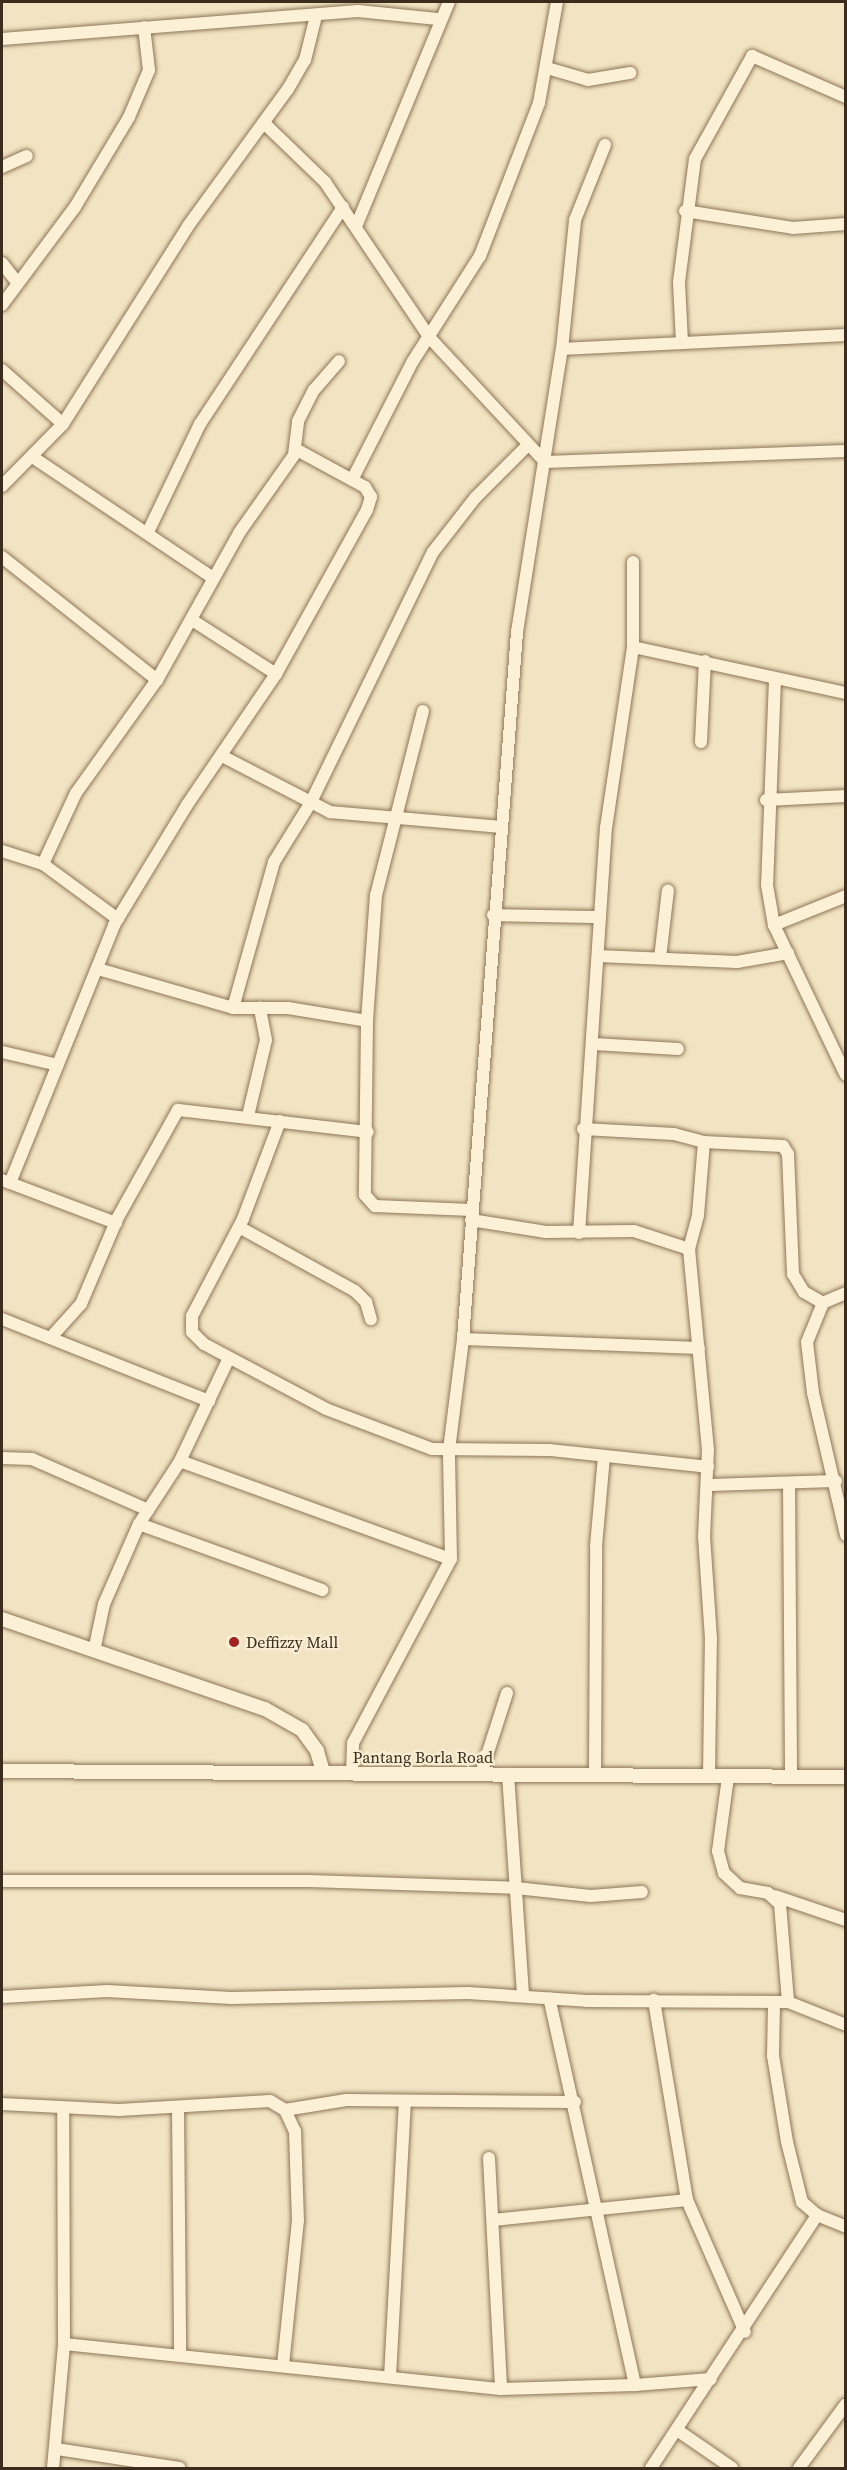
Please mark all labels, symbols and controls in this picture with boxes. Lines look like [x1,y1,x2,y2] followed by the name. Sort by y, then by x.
[246,1632,338,1652] place label: Deffizzy Mall
[227,1635,241,1649] marker: Deffizzy Mall
[353,1747,493,1767] street label: Pantang Borla Road

